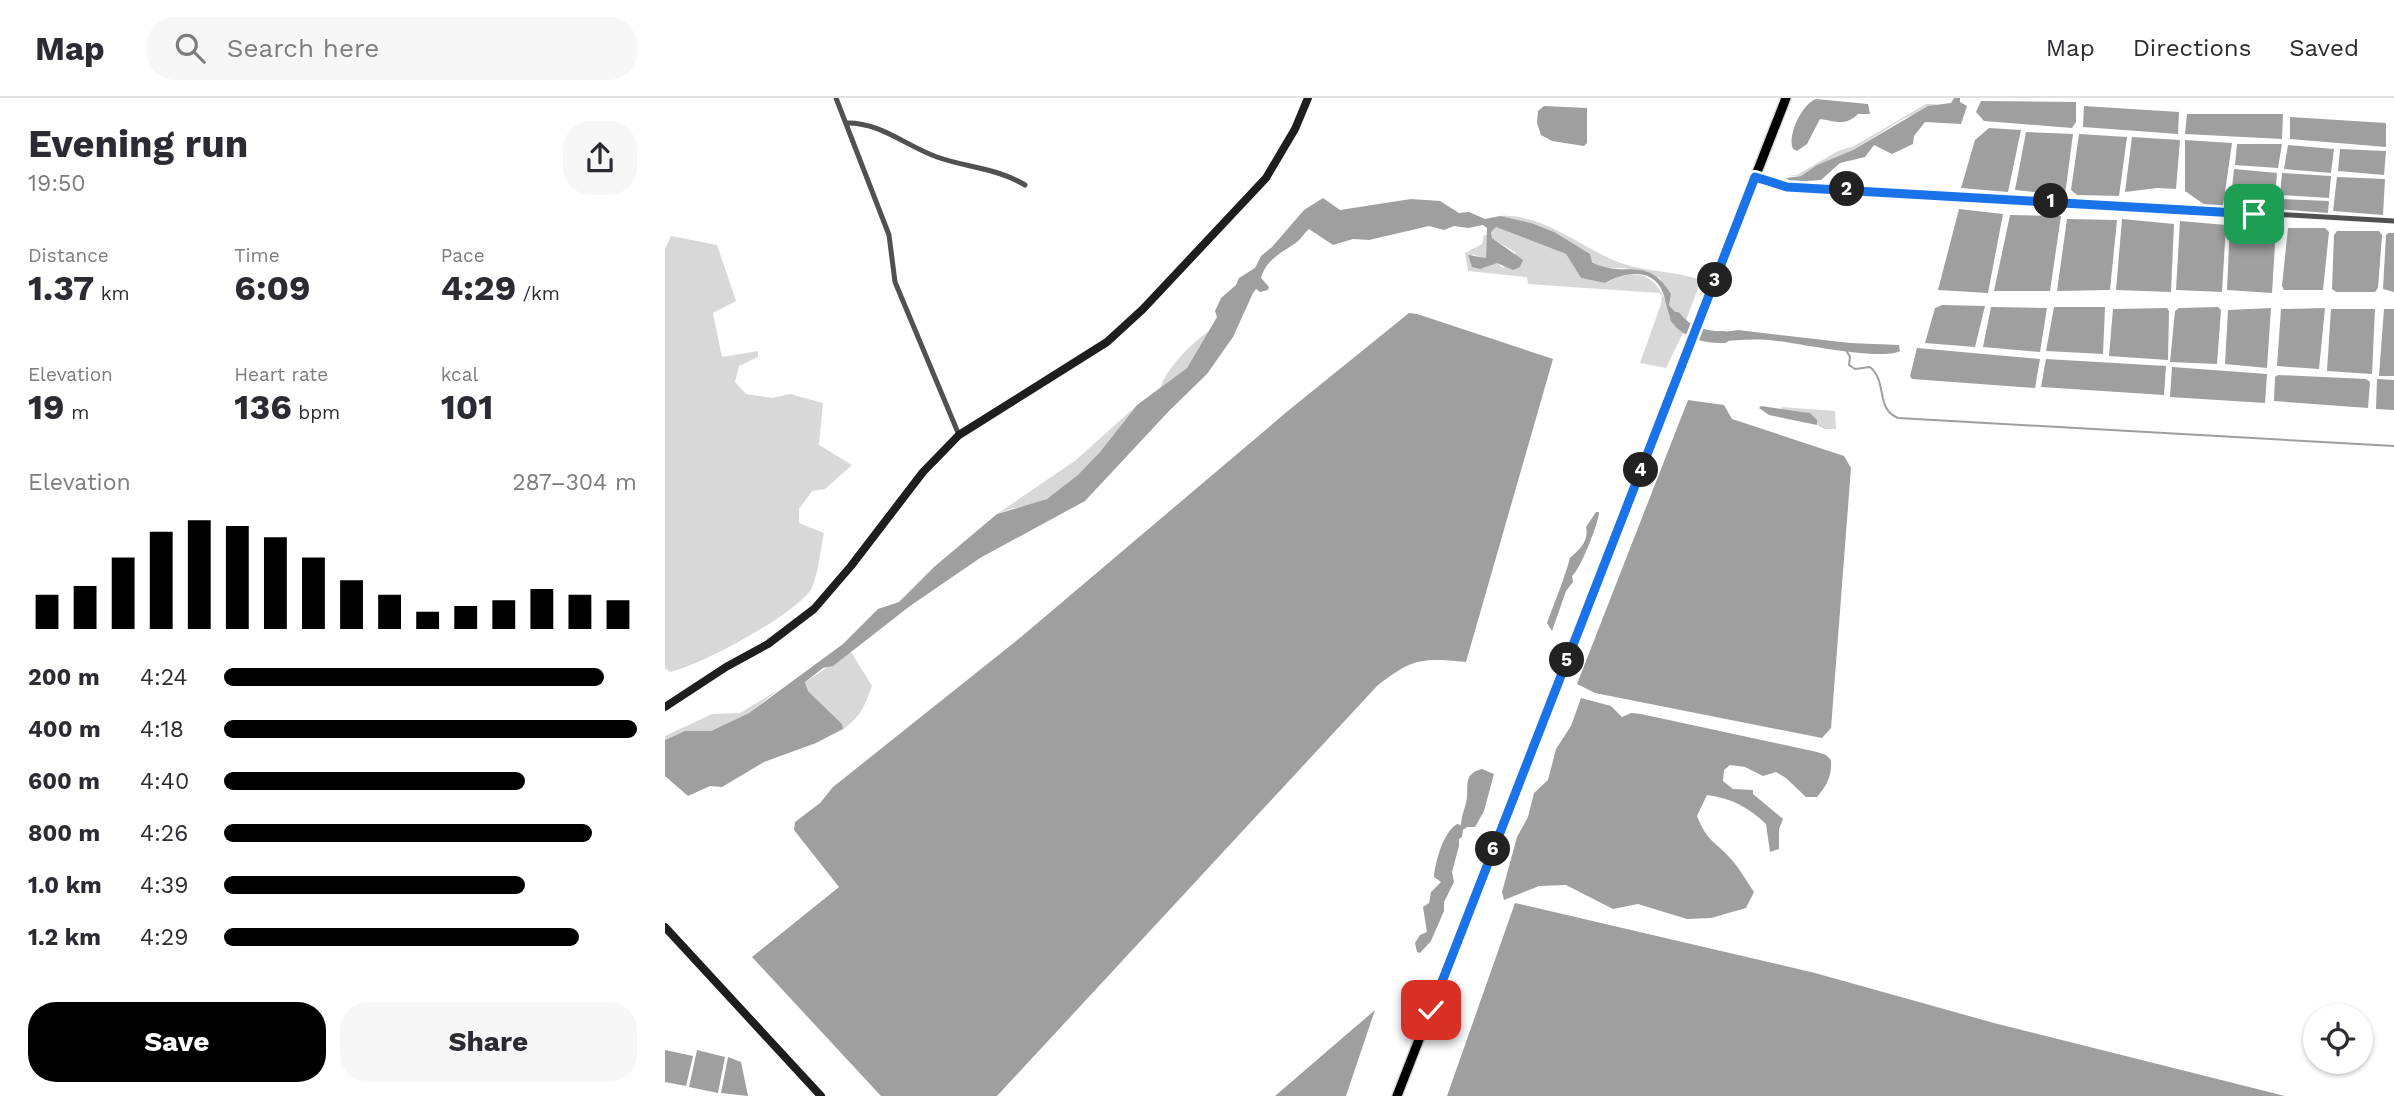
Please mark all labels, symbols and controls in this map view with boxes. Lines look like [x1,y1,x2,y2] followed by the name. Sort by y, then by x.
[147,17,637,80] search box
[35,29,105,68] text: Map
[171,29,209,67] icon: search
[227,33,379,63] text: Search here
[2046,34,2095,62] text: Map
[2133,34,2251,62] text: Directions
[2289,34,2359,62] text: Saved
[563,121,637,195] button: share
[28,122,248,166] text: Evening run
[28,170,86,197] text: 19:50
[1829,172,1865,206] pin: 2
[1841,177,1852,200] text: 2
[2033,184,2069,218] pin: 1
[2224,184,2284,244] pin
[2046,189,2055,212] text: 1
[2235,195,2273,233] icon: arrive
[28,244,109,267] text: Distance
[234,244,280,267] text: Time
[441,244,485,267] text: Pace
[1697,262,1733,298] pin: 3
[28,267,94,309] text: 1.37
[234,267,311,309] text: 6:09
[441,267,516,309] text: 4:29
[1709,268,1720,291] text: 3
[94,282,130,305] text: km
[516,282,560,305] text: /km
[28,363,113,386] text: Elevation
[234,363,328,386] text: Heart rate
[441,363,478,386] text: kcal
[28,386,65,428] text: 19
[234,386,292,428] text: 136
[441,386,493,428] text: 101
[65,401,89,424] text: m
[292,401,340,424] text: bpm
[1623,452,1658,488] pin: 4
[1634,458,1647,481] text: 4
[28,469,131,496] text: Elevation
[512,469,637,496] text: 287–304 m
[1549,642,1585,678] pin: 5
[1561,648,1572,671] text: 5
[28,664,100,691] text: 200 m
[140,664,188,691] text: 4:24
[28,716,101,743] text: 400 m
[140,716,184,743] text: 4:18
[28,768,100,795] text: 600 m
[140,768,189,795] text: 4:40
[28,820,100,847] text: 800 m
[140,820,188,847] text: 4:26
[1475,832,1511,866] pin: 6
[1487,837,1498,860] text: 6
[28,872,102,899] text: 1.0 km
[140,872,188,899] text: 4:39
[28,924,101,951] text: 1.2 km
[140,924,188,951] text: 4:29
[1401,980,1461,1040] pin
[1412,991,1450,1029] icon: check
[28,1002,326,1082] button: Save
[340,1002,637,1082] button: Share
[2303,1004,2373,1074] map controls
[2303,1004,2373,1074] button: locate

